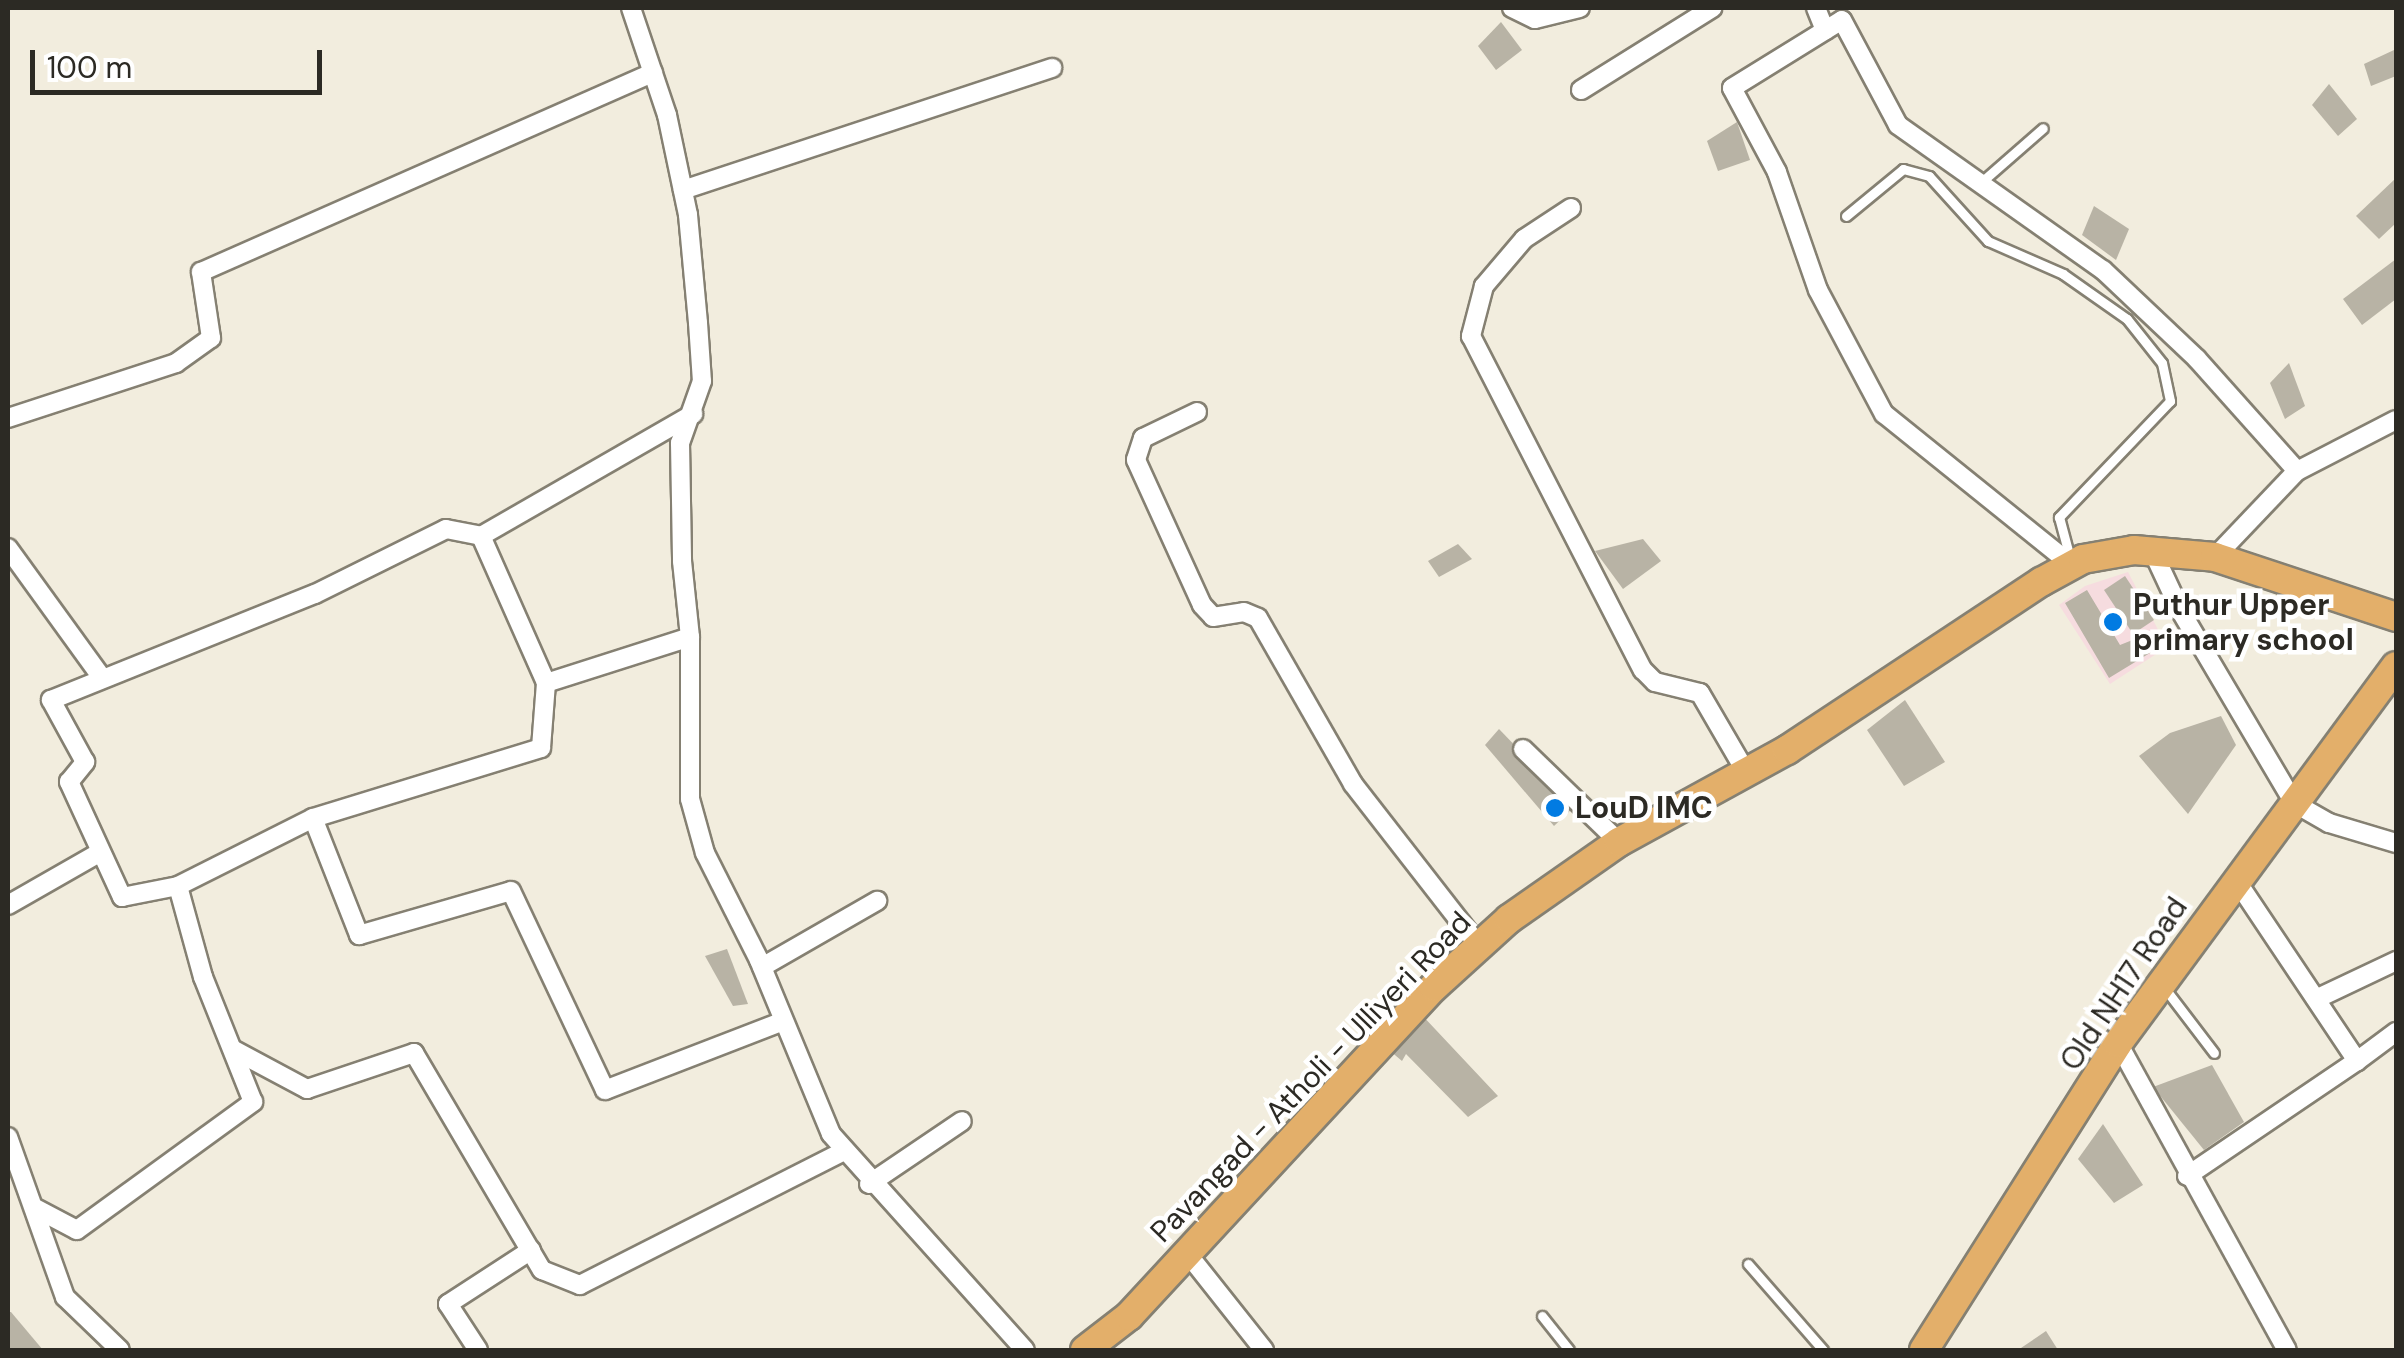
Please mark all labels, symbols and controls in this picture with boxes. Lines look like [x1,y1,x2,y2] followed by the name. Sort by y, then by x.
[35,30,328,92] scale bar
[47,48,132,87] text: 100 m
[2133,587,2354,658] place label: Puthur Upper primary school
[2102,611,2124,633] marker: Puthur Upper primary school
[1575,790,1713,826] place label: LouD IMC
[1544,797,1566,819] marker: LouD IMC
[2053,891,2195,1077] street label: Old NH17 Road
[1143,904,1479,1250] street label: Pavangad - Atholi - Ulliyeri Road

